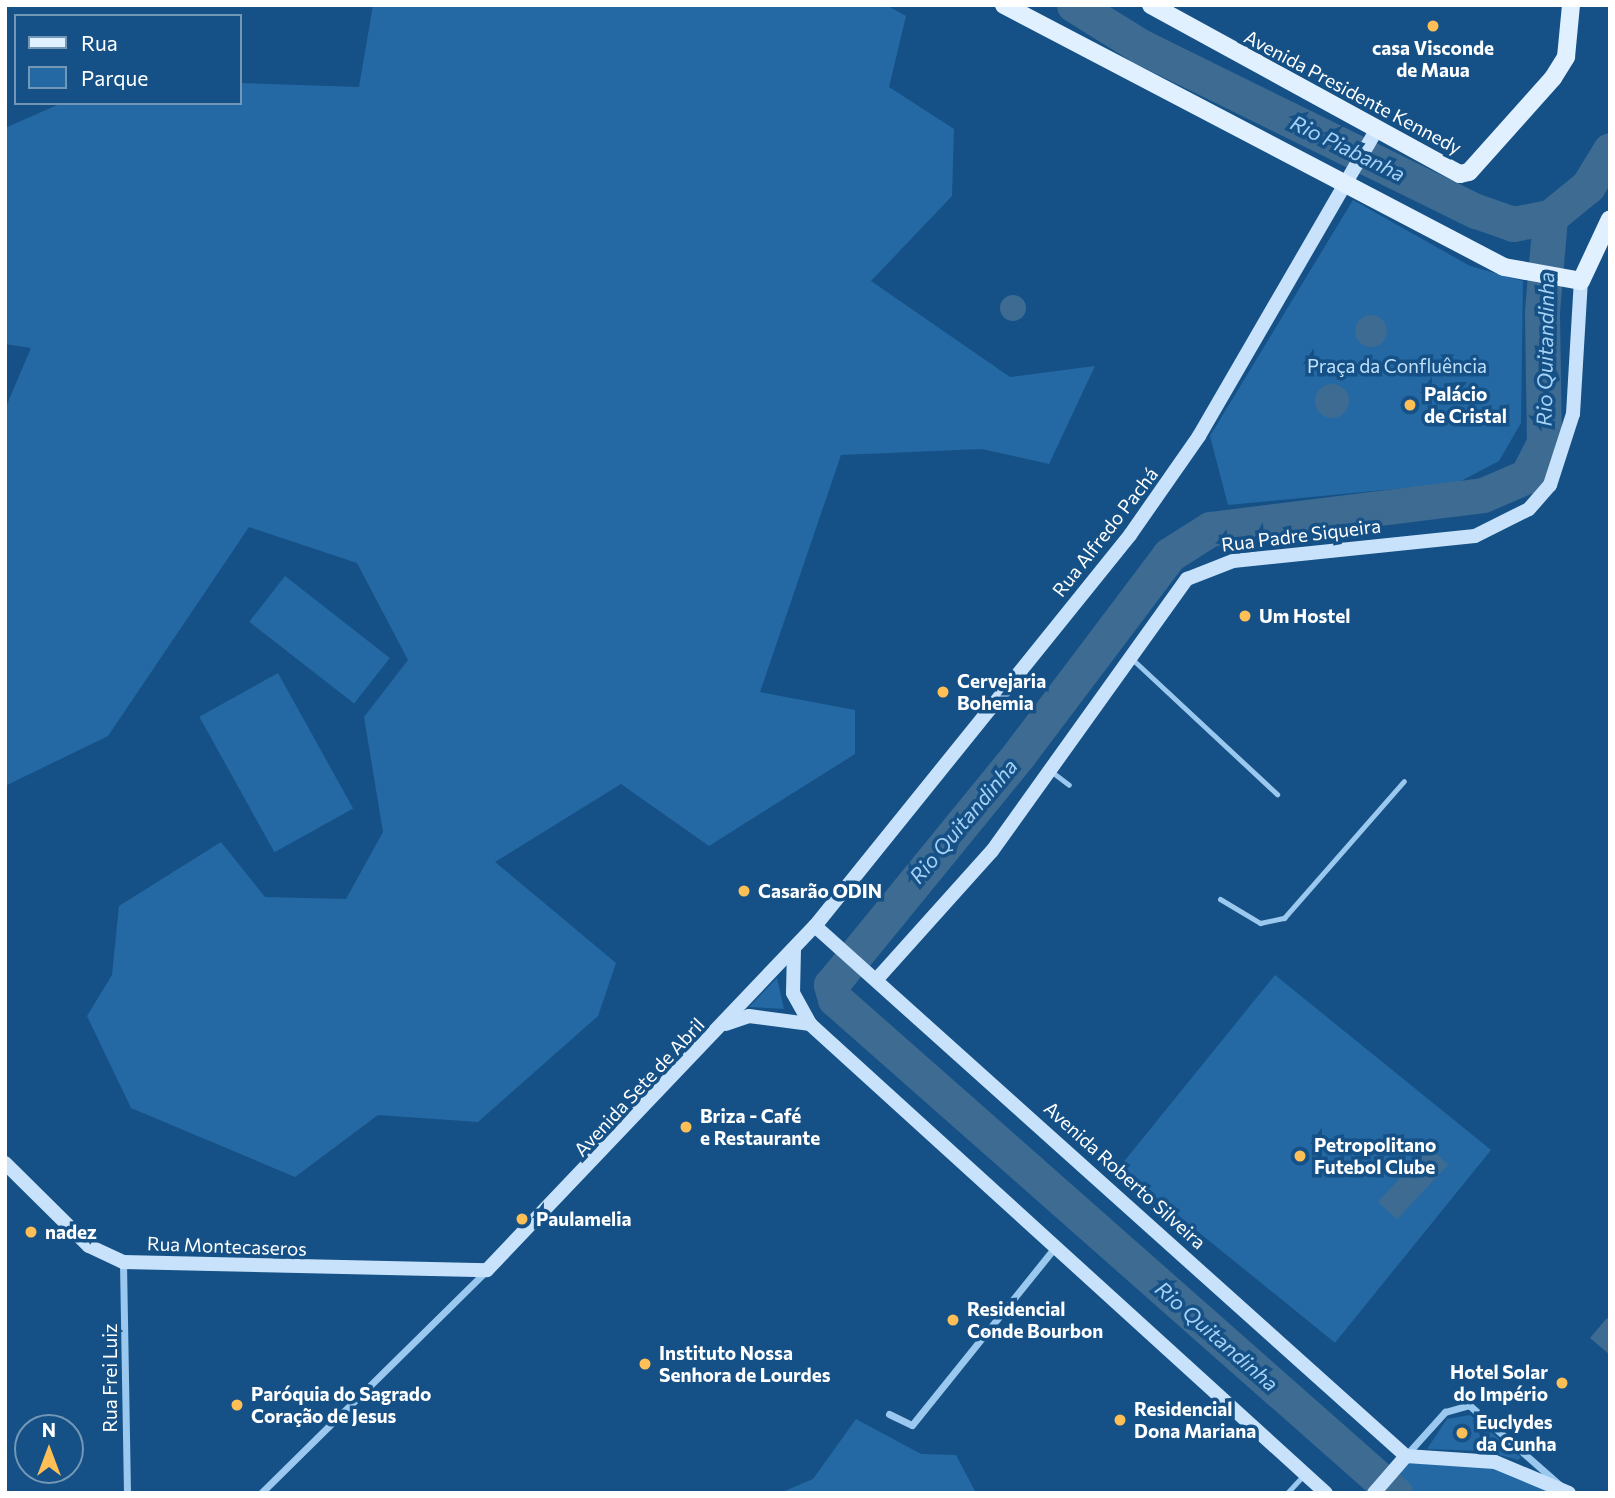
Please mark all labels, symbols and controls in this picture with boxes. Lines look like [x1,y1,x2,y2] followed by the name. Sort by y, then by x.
[14,14,242,105] legend
[1425,18,1441,34] marker: casa Visconde de Maua
[1240,25,1466,159] street label: Avenida Presidente Kennedy
[81,30,118,55] text: Rua
[1372,37,1494,81] place label: casa Visconde de Maua
[81,65,148,90] text: Parque
[1287,109,1409,187] water label: Rio Piabanha
[1531,272,1559,426] water label: Rio Quitandinha
[1307,355,1487,377] park label: Praça da Confluência
[1424,383,1507,427] place label: Palácio de Cristal
[1402,397,1418,413] marker: Palácio de Cristal
[1048,463,1162,601] street label: Rua Alfredo Pachá
[1220,514,1382,556] street label: Rua Padre Siqueira
[1259,605,1350,627] place label: Um Hostel
[1237,608,1253,624] marker: Um Hostel
[957,670,1046,714] place label: Cervejaria Bohemia
[935,684,951,700] marker: Cervejaria Bohemia
[904,754,1022,888] water label: Rio Quitandinha
[758,880,882,902] place label: Casarão ODIN
[736,883,752,899] marker: Casarão ODIN
[569,1013,709,1161] street label: Avenida Sete de Abril
[1039,1096,1211,1254] street label: Avenida Roberto Silveira
[700,1105,820,1149] place label: Briza - Café e Restaurante
[678,1119,694,1135] marker: Briza - Café e Restaurante
[1314,1134,1436,1178] place label: Petropolitano Futebol Clube
[1292,1148,1308,1164] marker: Petropolitano Futebol Clube
[536,1208,631,1230] place label: Paulamelia
[514,1211,530,1227] marker: Paulamelia
[45,1221,97,1243] place label: nadez
[23,1224,39,1240] marker: nadez
[147,1232,307,1260] street label: Rua Montecaseros
[1150,1276,1284,1396] water label: Rio Quitandinha
[967,1298,1103,1342] place label: Residencial Conde Bourbon
[945,1312,961,1328] marker: Residencial Conde Bourbon
[99,1323,121,1433] street label: Rua Frei Luiz
[659,1342,831,1386] place label: Instituto Nossa Senhora de Lourdes
[637,1356,653,1372] marker: Instituto Nossa Senhora de Lourdes
[1450,1361,1548,1405] place label: Hotel Solar do Império
[1554,1375,1570,1391] marker: Hotel Solar do Império
[251,1383,431,1427] place label: Paróquia do Sagrado Coração de Jesus
[229,1397,245,1413] marker: Paróquia do Sagrado Coração de Jesus
[1134,1398,1256,1442] place label: Residencial Dona Mariana
[1476,1411,1557,1455] place label: Euclydes da Cunha
[1112,1412,1128,1428] marker: Residencial Dona Mariana
[14,1414,84,1484] north arrow
[42,1418,56,1441] text: N
[1454,1425,1470,1441] marker: Euclydes da Cunha

